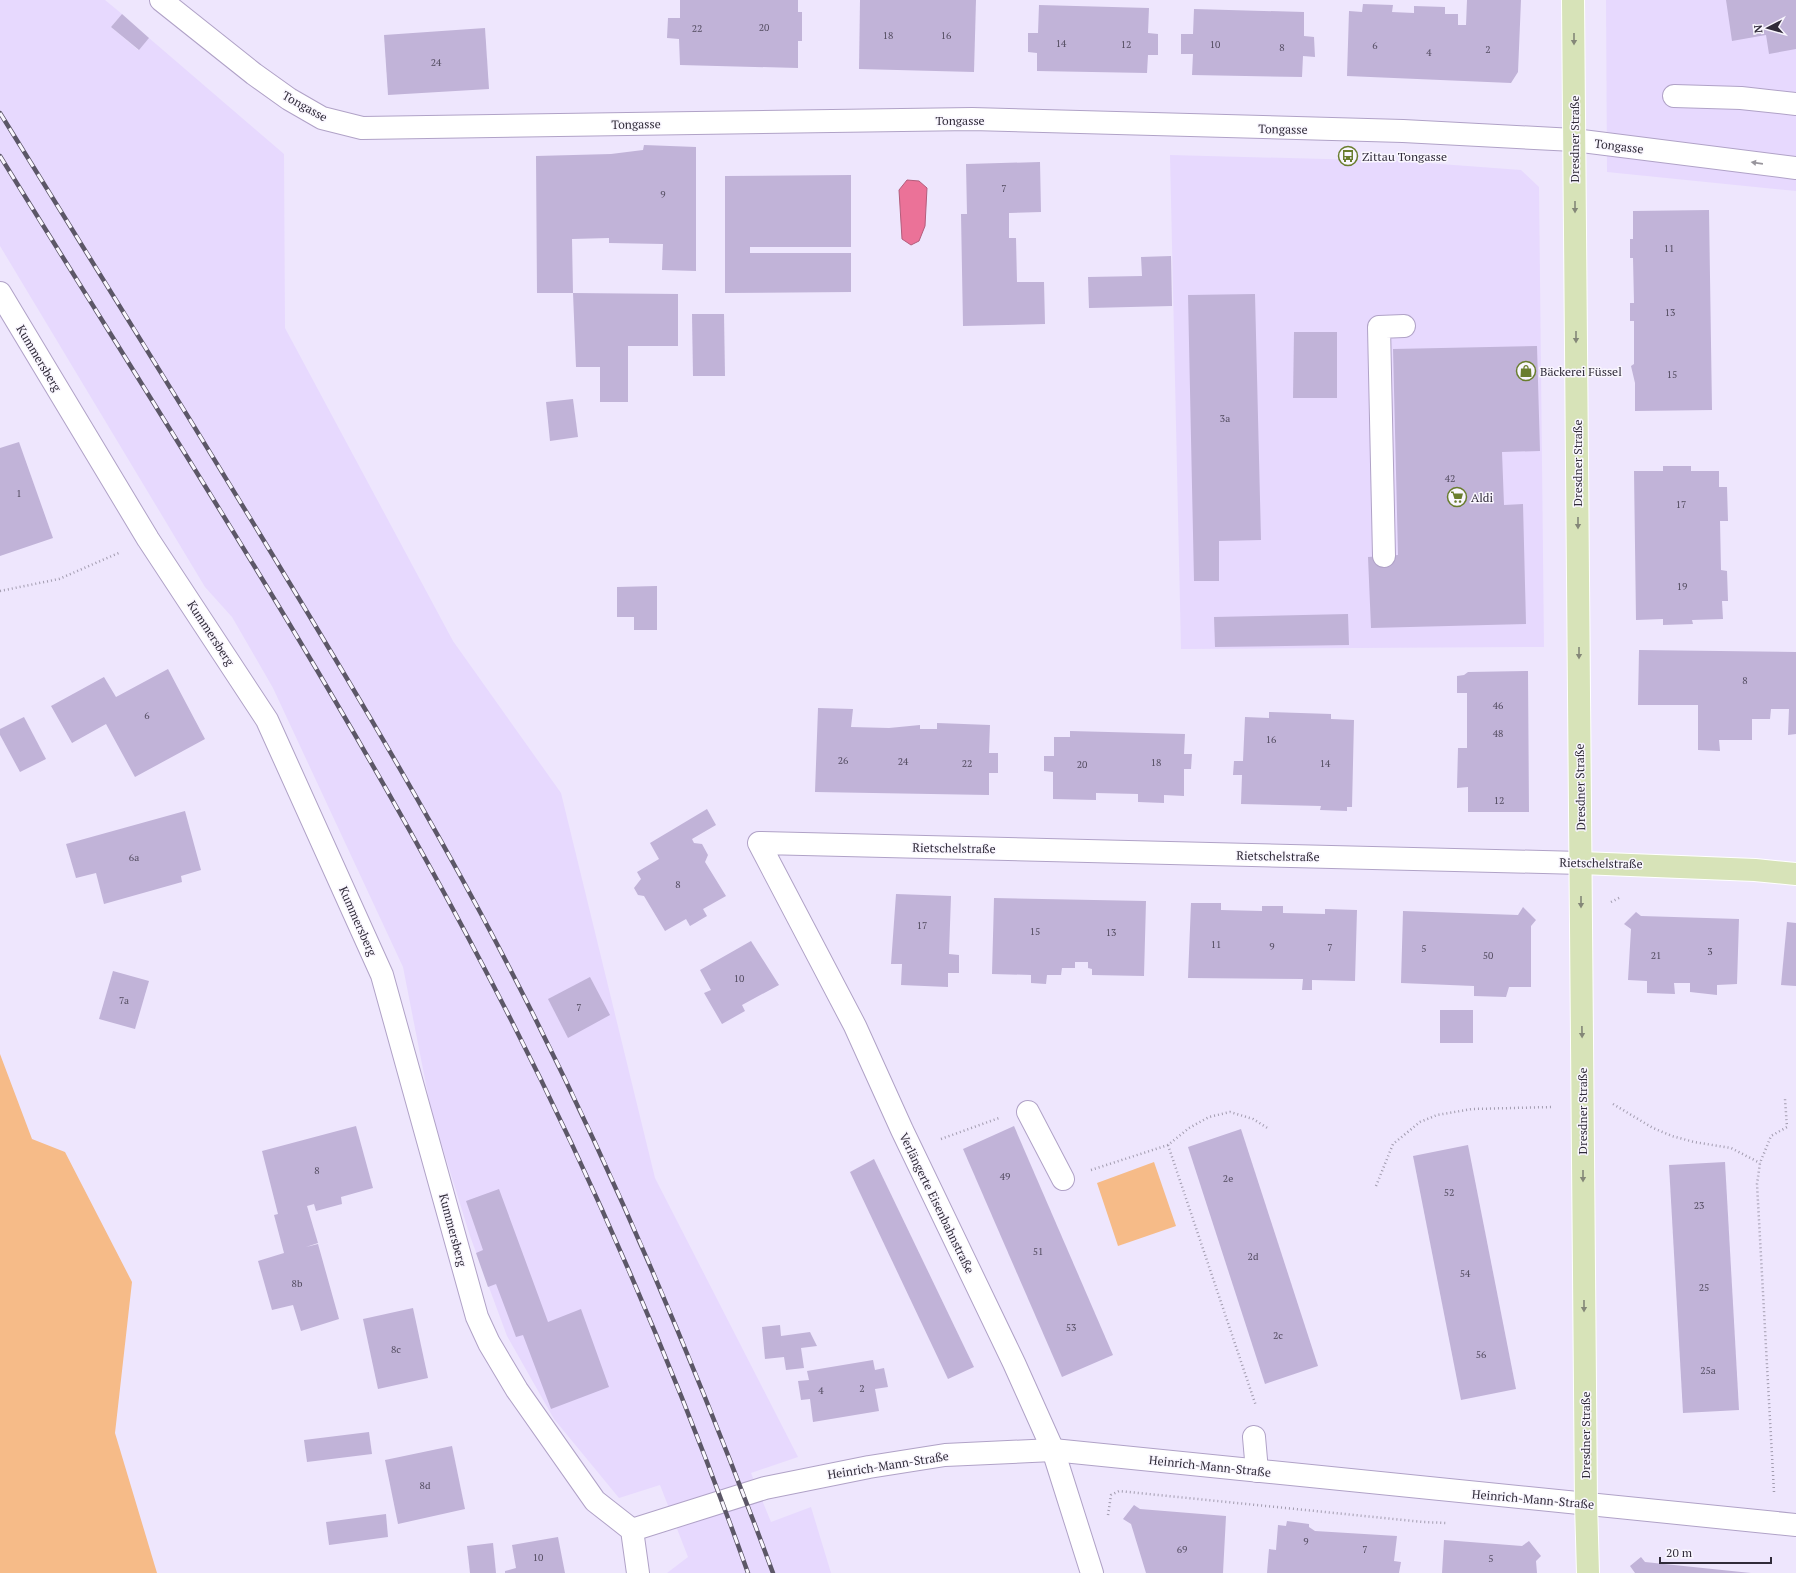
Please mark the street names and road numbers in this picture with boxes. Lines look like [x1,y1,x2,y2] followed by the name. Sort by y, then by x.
[280,88,330,124] street label: Tongasse
[1567,96,1582,182] street label: Dresdner Straße
[935,113,985,128] street label: Tongasse
[611,116,661,132] street label: Tongasse
[1258,121,1308,137] street label: Tongasse
[1594,136,1644,156] street label: Tongasse
[13,322,65,394] street label: Kummersberg
[1570,420,1585,506] street label: Dresdner Straße
[184,598,238,669] street label: Kummersberg
[1572,743,1588,831] street label: Dresdner Straße
[912,840,996,856] street label: Rietschelstraße
[1236,848,1320,864] street label: Rietschelstraße
[1559,855,1643,871] street label: Rietschelstraße
[336,884,380,959] street label: Kummersberg
[1575,1068,1590,1154] street label: Dresdner Straße
[896,1130,978,1276] street label: Verlängerte Eisenbahnstraße
[436,1192,470,1269] street label: Kummersberg
[1578,1392,1593,1478] street label: Dresdner Straße
[826,1448,950,1482] street label: Heinrich-Mann-Straße
[1148,1452,1272,1480] street label: Heinrich-Mann-Straße
[1471,1486,1595,1512] street label: Heinrich-Mann-Straße

